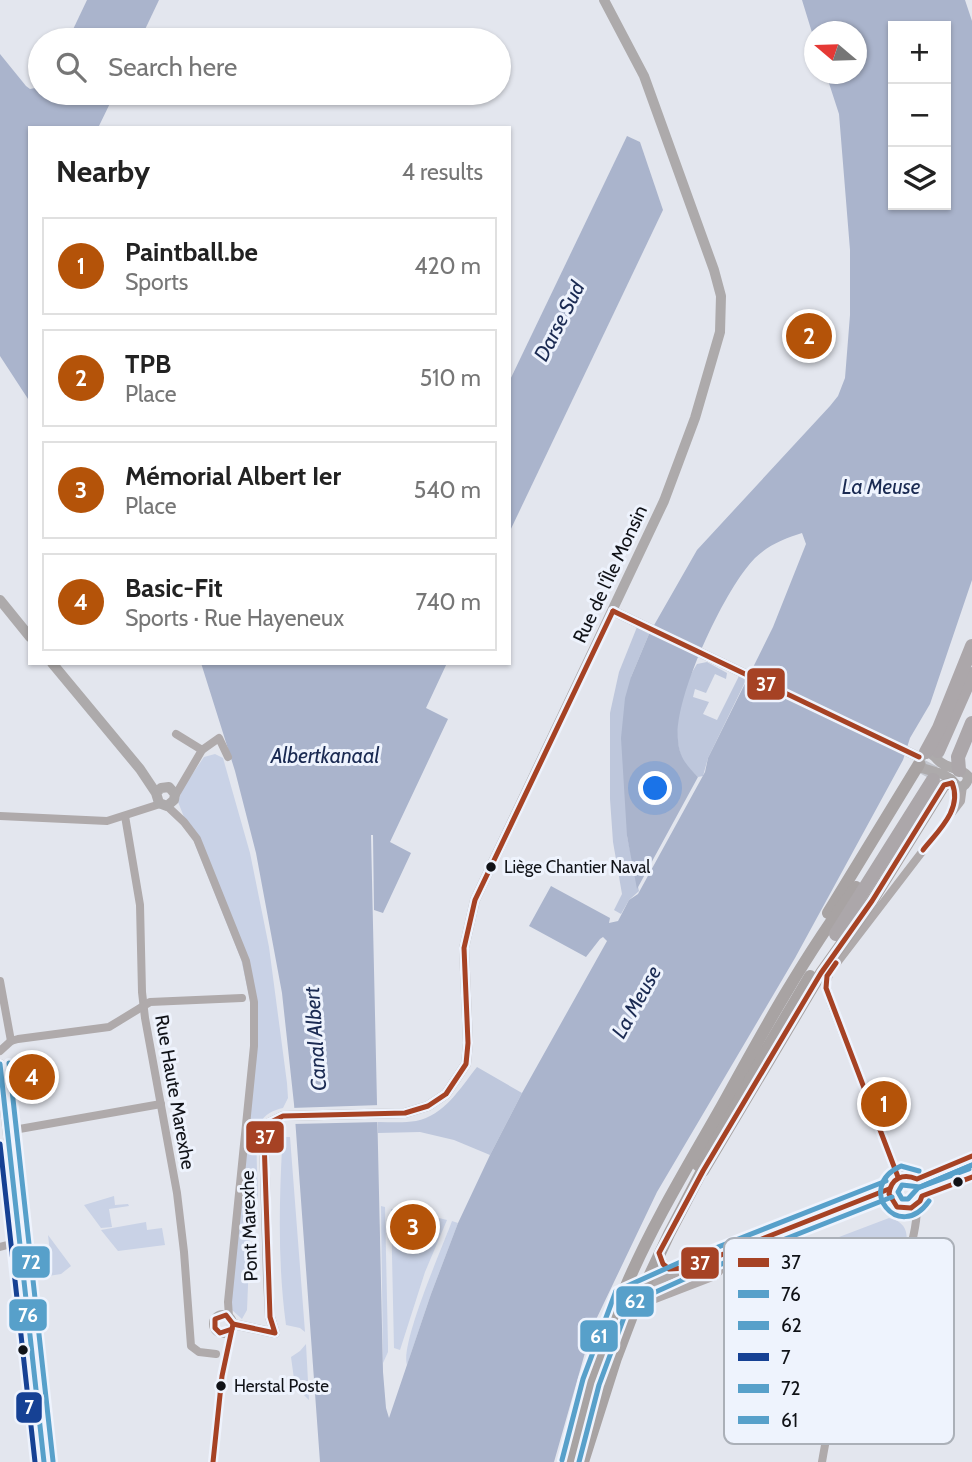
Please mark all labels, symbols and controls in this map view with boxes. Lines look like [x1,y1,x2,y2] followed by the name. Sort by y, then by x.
[804,21,867,84] north arrow
[888,21,951,210] map controls
[888,21,951,84] button: +
[28,28,511,105] search box
[52,48,90,86] icon: search
[108,51,237,83] text: Search here
[888,84,951,147] button: −
[888,147,951,210] button: layers
[56,153,150,190] text: Nearby
[402,158,483,186] text: 4 results
[125,236,258,268] text: Paintball.be
[77,252,85,280] text: 1
[414,252,481,280] text: 420 m
[125,268,188,296] text: Sports
[528,276,590,365] water label: Darse Sud
[786,310,832,362] pin: 2
[125,348,171,380] text: TPB
[75,364,87,392] text: 2
[420,364,481,392] text: 510 m
[125,380,177,408] text: Place
[125,460,341,492] text: Mémorial Albert Ier
[842,474,921,499] water label: La Meuse
[75,476,87,504] text: 3
[414,476,481,504] text: 540 m
[125,492,177,520] text: Place
[567,501,652,646] street label: Rue de l'Île Monsin
[125,572,223,604] text: Basic-Fit
[74,588,88,616] text: 4
[416,588,481,616] text: 740 m
[125,604,344,632] text: Sports · Rue Hayeneux
[746,667,786,701] line badge: 37
[756,673,776,696] text: 37
[270,743,379,768] water label: Albertkanaal
[638,771,672,805] your location
[504,857,650,877] place label: Liège Chantier Naval
[484,860,498,874] marker: Liège Chantier Naval
[606,961,666,1042] water label: La Meuse
[299,985,331,1092] water label: Canal Albert
[150,1013,200,1171] street label: Rue Haute Marexhe
[9,1051,55,1103] pin: 4
[861,1078,907,1130] pin: 1
[245,1120,285,1154] line badge: 37
[255,1126,275,1149] text: 37
[236,1170,262,1282] street label: Pont Marexhe
[951,1175,965,1189] unlabelled marker
[390,1201,436,1253] pin: 3
[724,1238,954,1444] legend
[11,1245,51,1279] line badge: 72
[680,1246,720,1280] line badge: 37
[21,1251,41,1274] text: 72
[781,1251,801,1274] text: 37
[690,1252,710,1275] text: 37
[781,1283,801,1306] text: 76
[615,1285,655,1318] line badge: 62
[625,1290,645,1313] text: 62
[8,1298,48,1332] line badge: 76
[18,1304,38,1327] text: 76
[781,1314,802,1337] text: 62
[579,1319,619,1353] line badge: 61
[590,1325,608,1348] text: 61
[16,1343,30,1357] unlabelled marker
[781,1346,791,1369] text: 7
[234,1376,329,1396] place label: Herstal Poste
[781,1377,801,1400] text: 72
[214,1379,228,1393] marker: Herstal Poste
[15,1391,43,1424] line badge: 7
[24,1396,34,1419] text: 7
[781,1409,798,1432] text: 61

